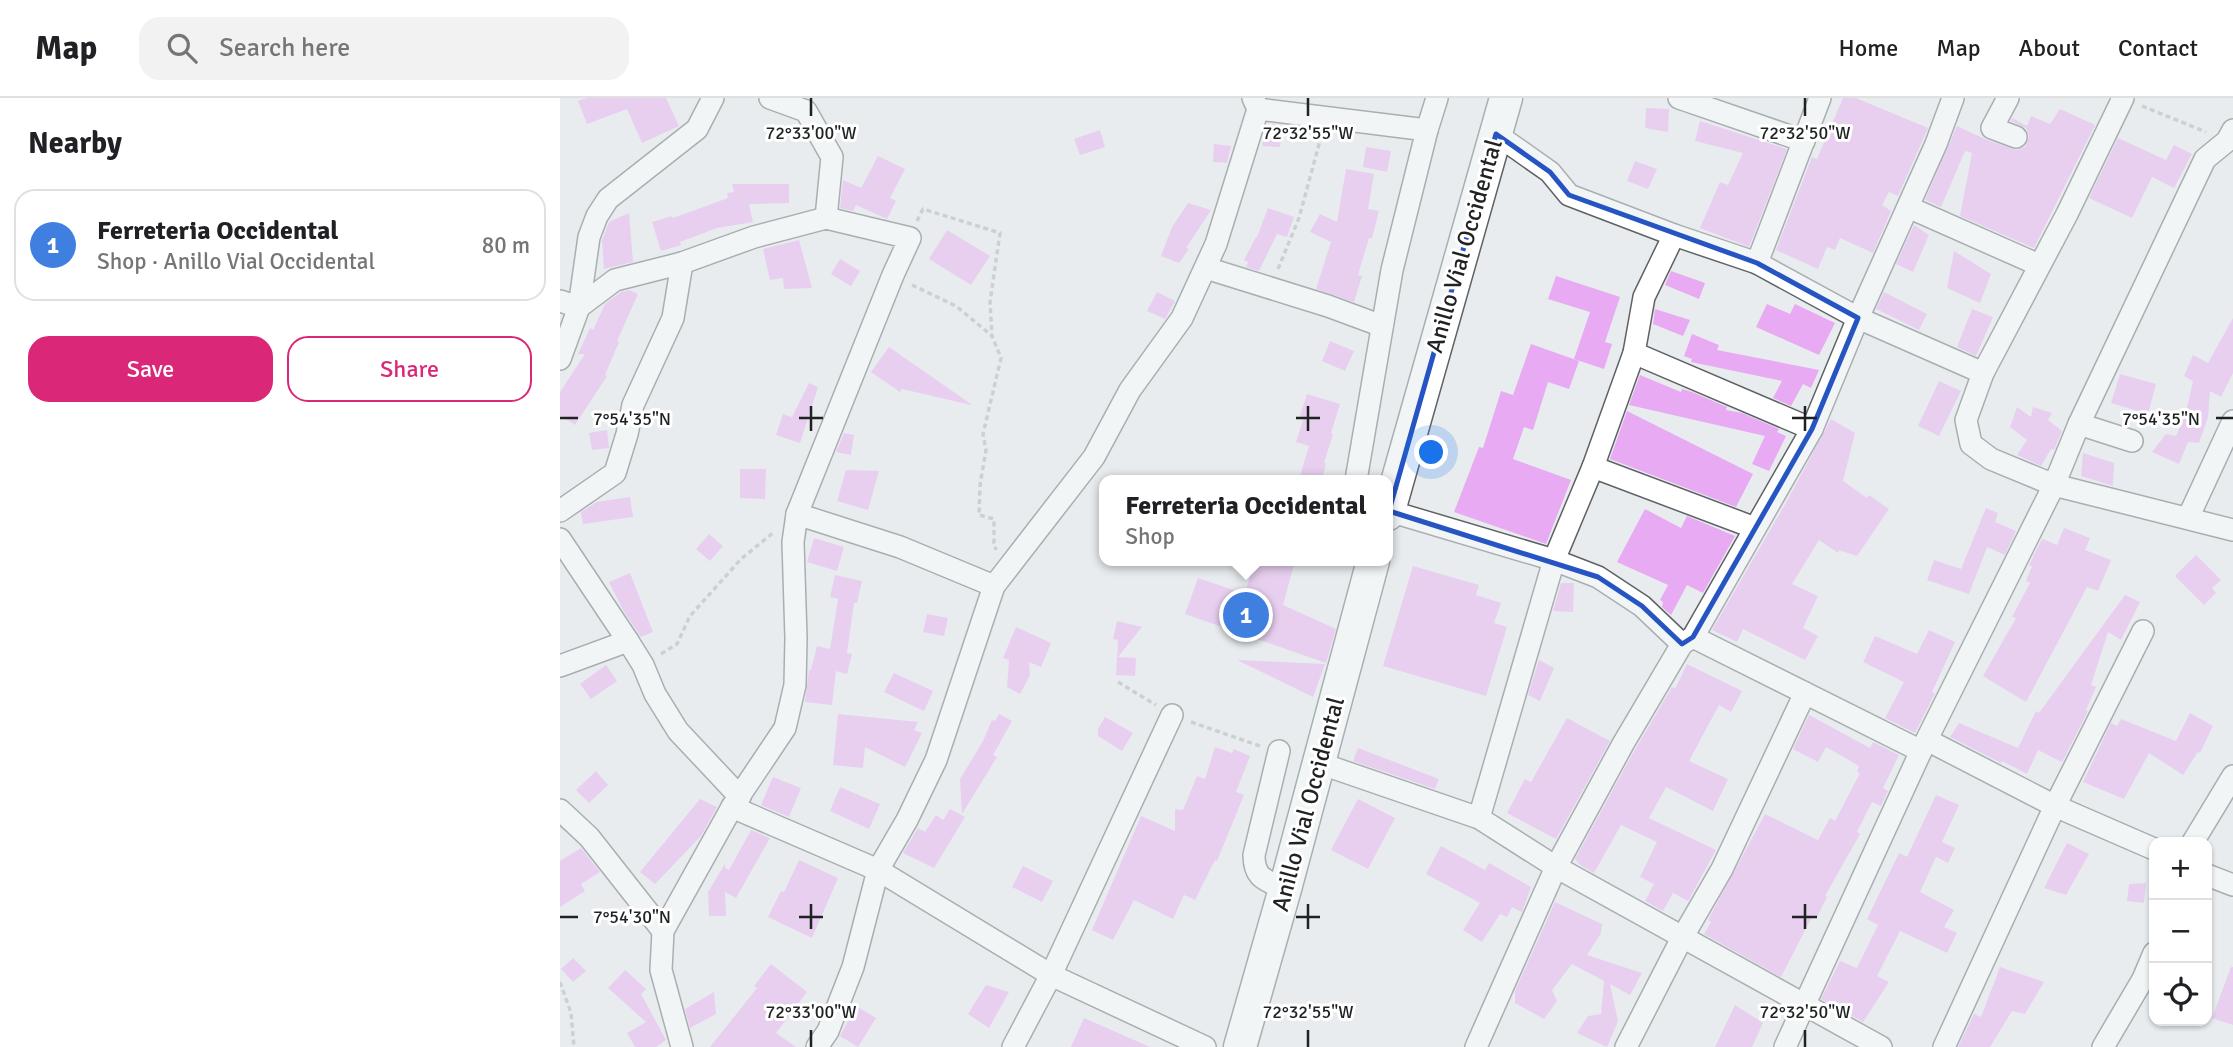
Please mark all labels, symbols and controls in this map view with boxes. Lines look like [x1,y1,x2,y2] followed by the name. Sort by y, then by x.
[139,17,629,80] search box
[35,28,97,69] text: Map
[163,29,201,67] icon: search
[219,32,350,64] text: Search here
[1838,33,1898,63] text: Home
[1936,33,1981,63] text: Map
[2019,33,2080,63] text: About
[2118,33,2198,63] text: Contact
[766,122,856,144] text: 72°33'00"W
[1263,122,1353,144] text: 72°32'55"W
[1760,122,1850,144] text: 72°32'50"W
[28,125,122,162] text: Nearby
[1419,136,1509,356] street label: Anillo Vial Occidental
[97,215,338,247] text: Ferreteria Occidental
[47,231,59,260] text: 1
[482,231,530,260] text: 80 m
[97,247,375,276] text: Shop · Anillo Vial Occidental
[28,336,273,402] button: Save
[287,336,532,402] button: Share
[593,408,671,430] text: 7°54'35"N
[2122,408,2200,430] text: 7°54'35"N
[1414,435,1448,469] your location
[1099,475,1393,566] popup
[1125,490,1367,522] text: Ferreteria Occidental
[1125,522,1175,551] text: Shop
[1223,589,1269,641] pin: 1
[1265,693,1351,915] street label: Anillo Vial Occidental
[2149,837,2212,1026] map controls
[2149,837,2212,900] button: +
[2149,900,2212,963] button: −
[593,906,671,928] text: 7°54'30"N
[2149,963,2212,1026] button: locate
[766,1001,856,1023] text: 72°33'00"W
[1263,1001,1353,1023] text: 72°32'55"W
[1760,1001,1850,1023] text: 72°32'50"W

